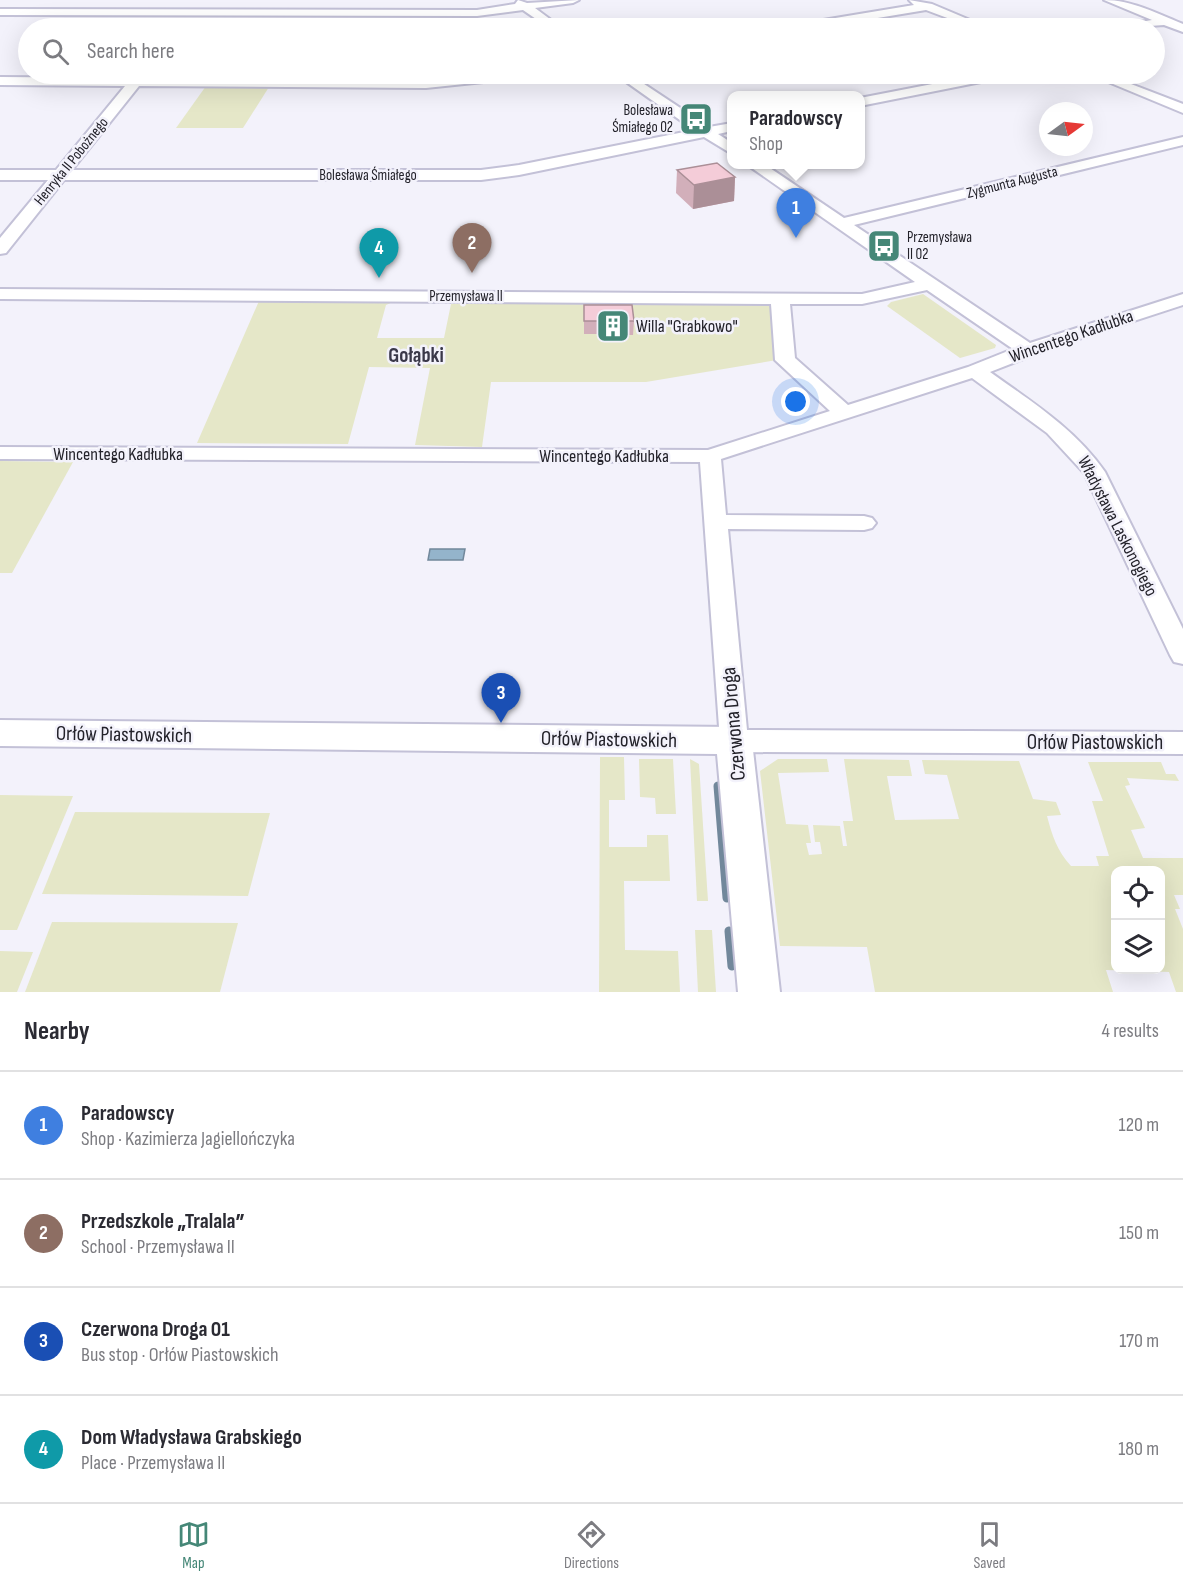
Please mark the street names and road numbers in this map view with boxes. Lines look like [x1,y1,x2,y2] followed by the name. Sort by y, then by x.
[30,114,113,209] street label: Henryka II Pobożnego
[965,162,1060,203] street label: Zygmunta Augusta
[319,166,417,185] street label: Bolesława Śmiałego
[429,287,503,306] street label: Przemysława II
[1006,305,1136,368] street label: Wincentego Kadłubka
[53,444,183,465] street label: Wincentego Kadłubka
[539,446,669,467] street label: Wincentego Kadłubka
[1073,453,1162,600] street label: Władysława Laskonogiego
[716,666,751,782] street label: Czerwona Droga
[56,721,192,748] street label: Orłów Piastowskich
[541,726,677,753] street label: Orłów Piastowskich
[1027,730,1163,755] street label: Orłów Piastowskich

